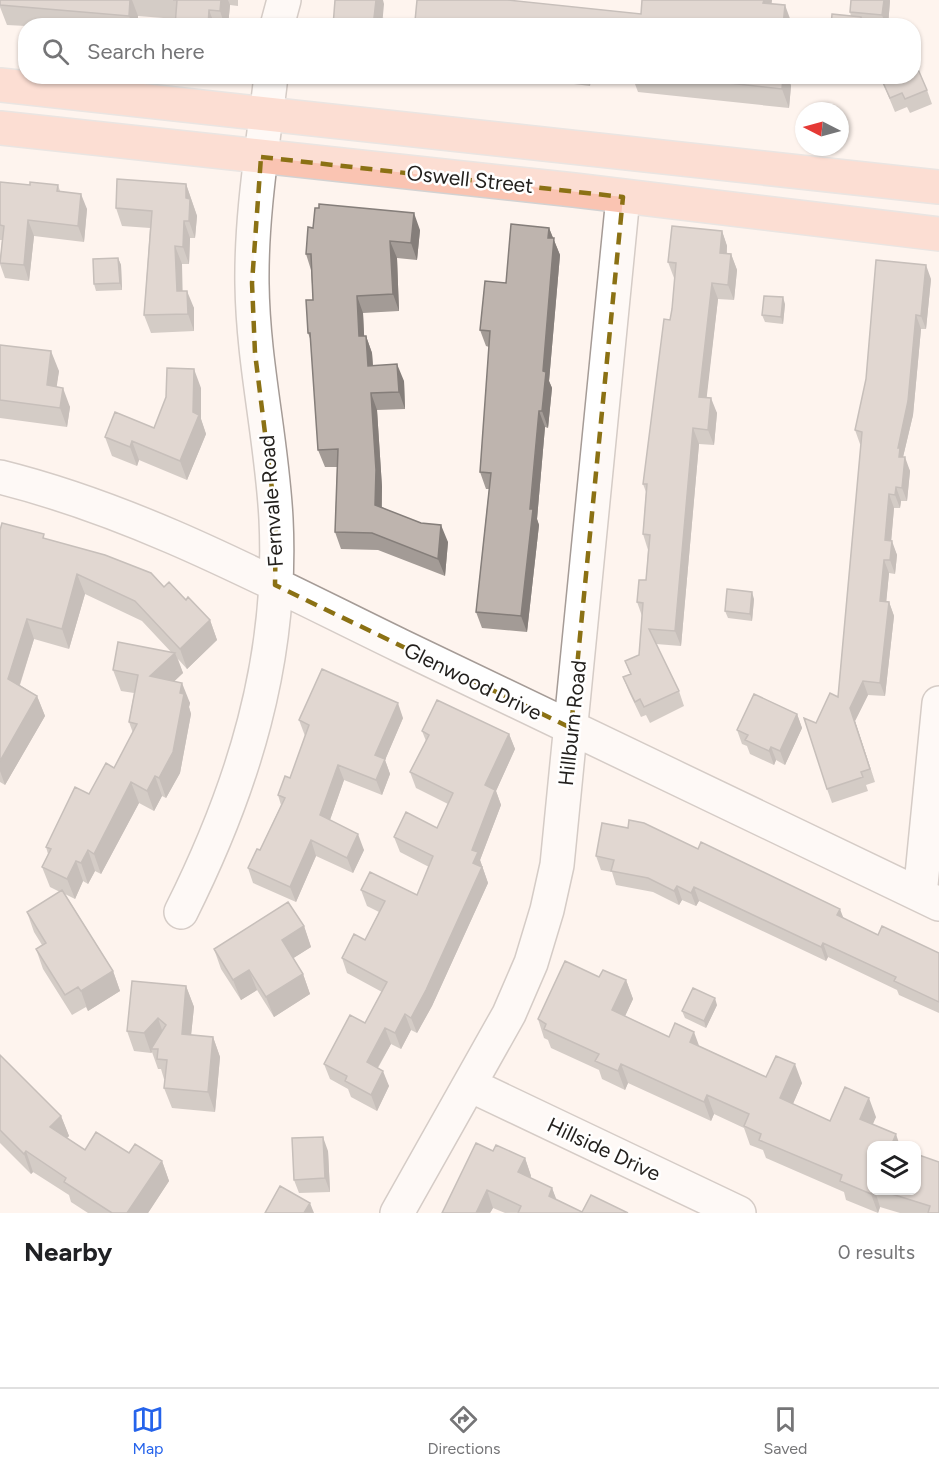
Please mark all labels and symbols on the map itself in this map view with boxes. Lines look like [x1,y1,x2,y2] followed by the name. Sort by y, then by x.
[795,102,849,156] north arrow
[406,160,535,198] street label: Oswell Street
[254,434,288,568] street label: Fernvale Road
[400,637,546,725] street label: Glenwood Drive
[553,659,591,787] street label: Hillburn Road
[543,1112,665,1186] street label: Hillside Drive

